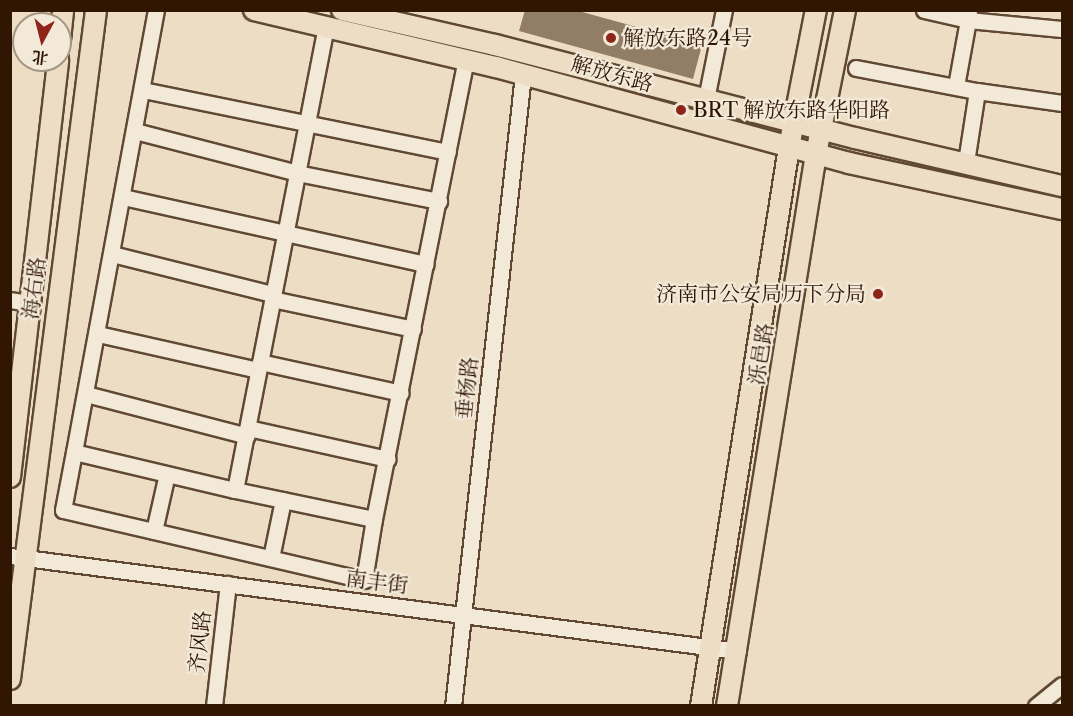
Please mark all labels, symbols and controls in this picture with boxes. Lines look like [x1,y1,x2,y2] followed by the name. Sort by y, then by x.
[12,12,72,72] north arrow
[623,25,752,51] place label: 解放东路24号
[604,31,618,45] marker: 解放东路24号
[31,47,49,69] text: 北
[568,51,656,97] street label: 解放东路
[693,97,891,123] place label: BRT 解放东路华阳路
[674,103,688,117] marker: BRT 解放东路华阳路
[18,255,50,321] street label: 海右路
[656,281,866,307] place label: 济南市公安局历下分局
[871,287,885,301] marker: 济南市公安局历下分局
[744,321,778,387] street label: 泺邑路
[451,355,483,421] street label: 垂杨路
[344,566,410,598] street label: 南丰街
[184,609,216,675] street label: 齐风路

